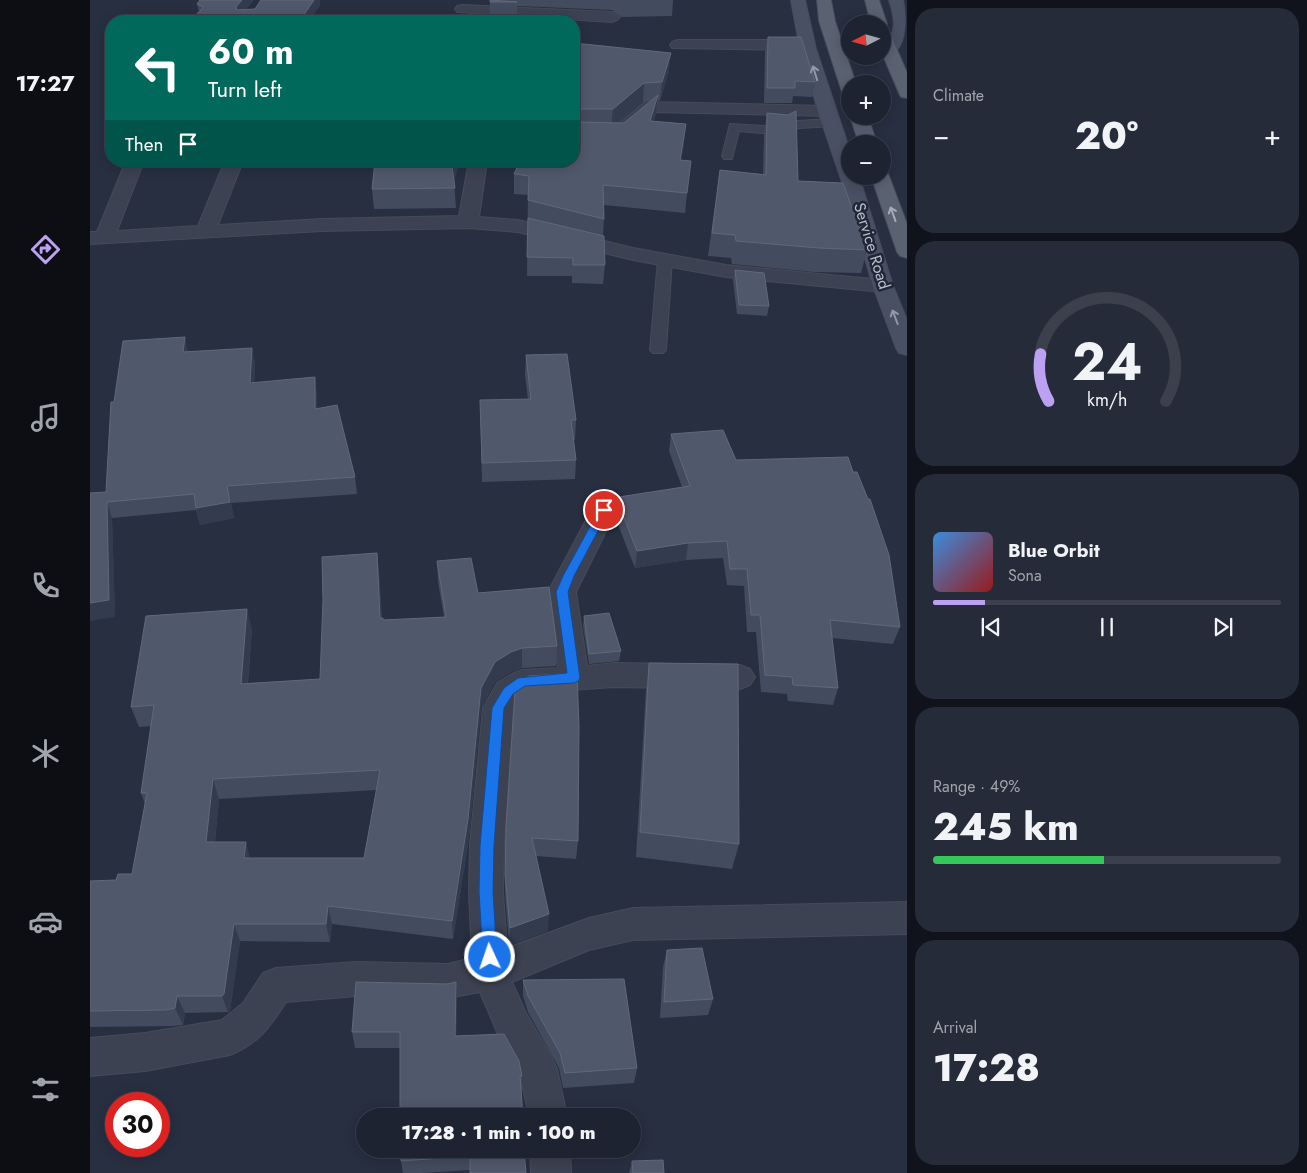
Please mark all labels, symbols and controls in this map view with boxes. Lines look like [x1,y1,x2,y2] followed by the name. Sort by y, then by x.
[841,15,891,65] north arrow
[841,15,891,185] map controls
[208,27,294,77] text: 60 m
[125,35,190,100] icon: left
[810,65,820,81] one-way arrow
[15,67,75,99] text: 17:27
[208,73,282,105] text: Turn left
[841,75,891,125] button: +
[933,84,984,107] text: Climate
[1075,108,1138,163] text: 20°
[933,115,950,156] text: −
[1264,115,1281,156] text: +
[174,130,202,158] icon: arrive
[125,131,164,158] text: Then
[841,135,891,185] button: −
[848,200,896,292] street label: Service Road
[888,207,898,223] one-way arrow
[28,232,63,267] icon: directions
[890,310,899,325] one-way arrow
[1072,324,1142,400] text: 24
[1087,387,1127,413] text: km/h
[28,400,63,435] icon: music
[583,489,625,531] pin
[590,496,618,524] icon: arrive
[1008,537,1100,564] text: Blue Orbit
[1008,564,1042,587] text: Sona
[28,568,63,603] icon: phone
[977,613,1005,641] icon: previous
[1093,613,1121,641] icon: pause
[1209,613,1237,641] icon: next
[28,736,63,771] icon: climate
[933,775,1020,798] text: Range · 49%
[933,799,1079,854] text: 245 km
[28,904,63,939] icon: car
[463,930,515,982] position arrow
[933,1016,977,1039] text: Arrival
[933,1040,1040,1095] text: 17:28
[28,1072,63,1107] icon: filters
[105,1092,170,1157] speed limit sign: 30
[401,1119,596,1146] text: 17:28 · 1 min · 100 m

